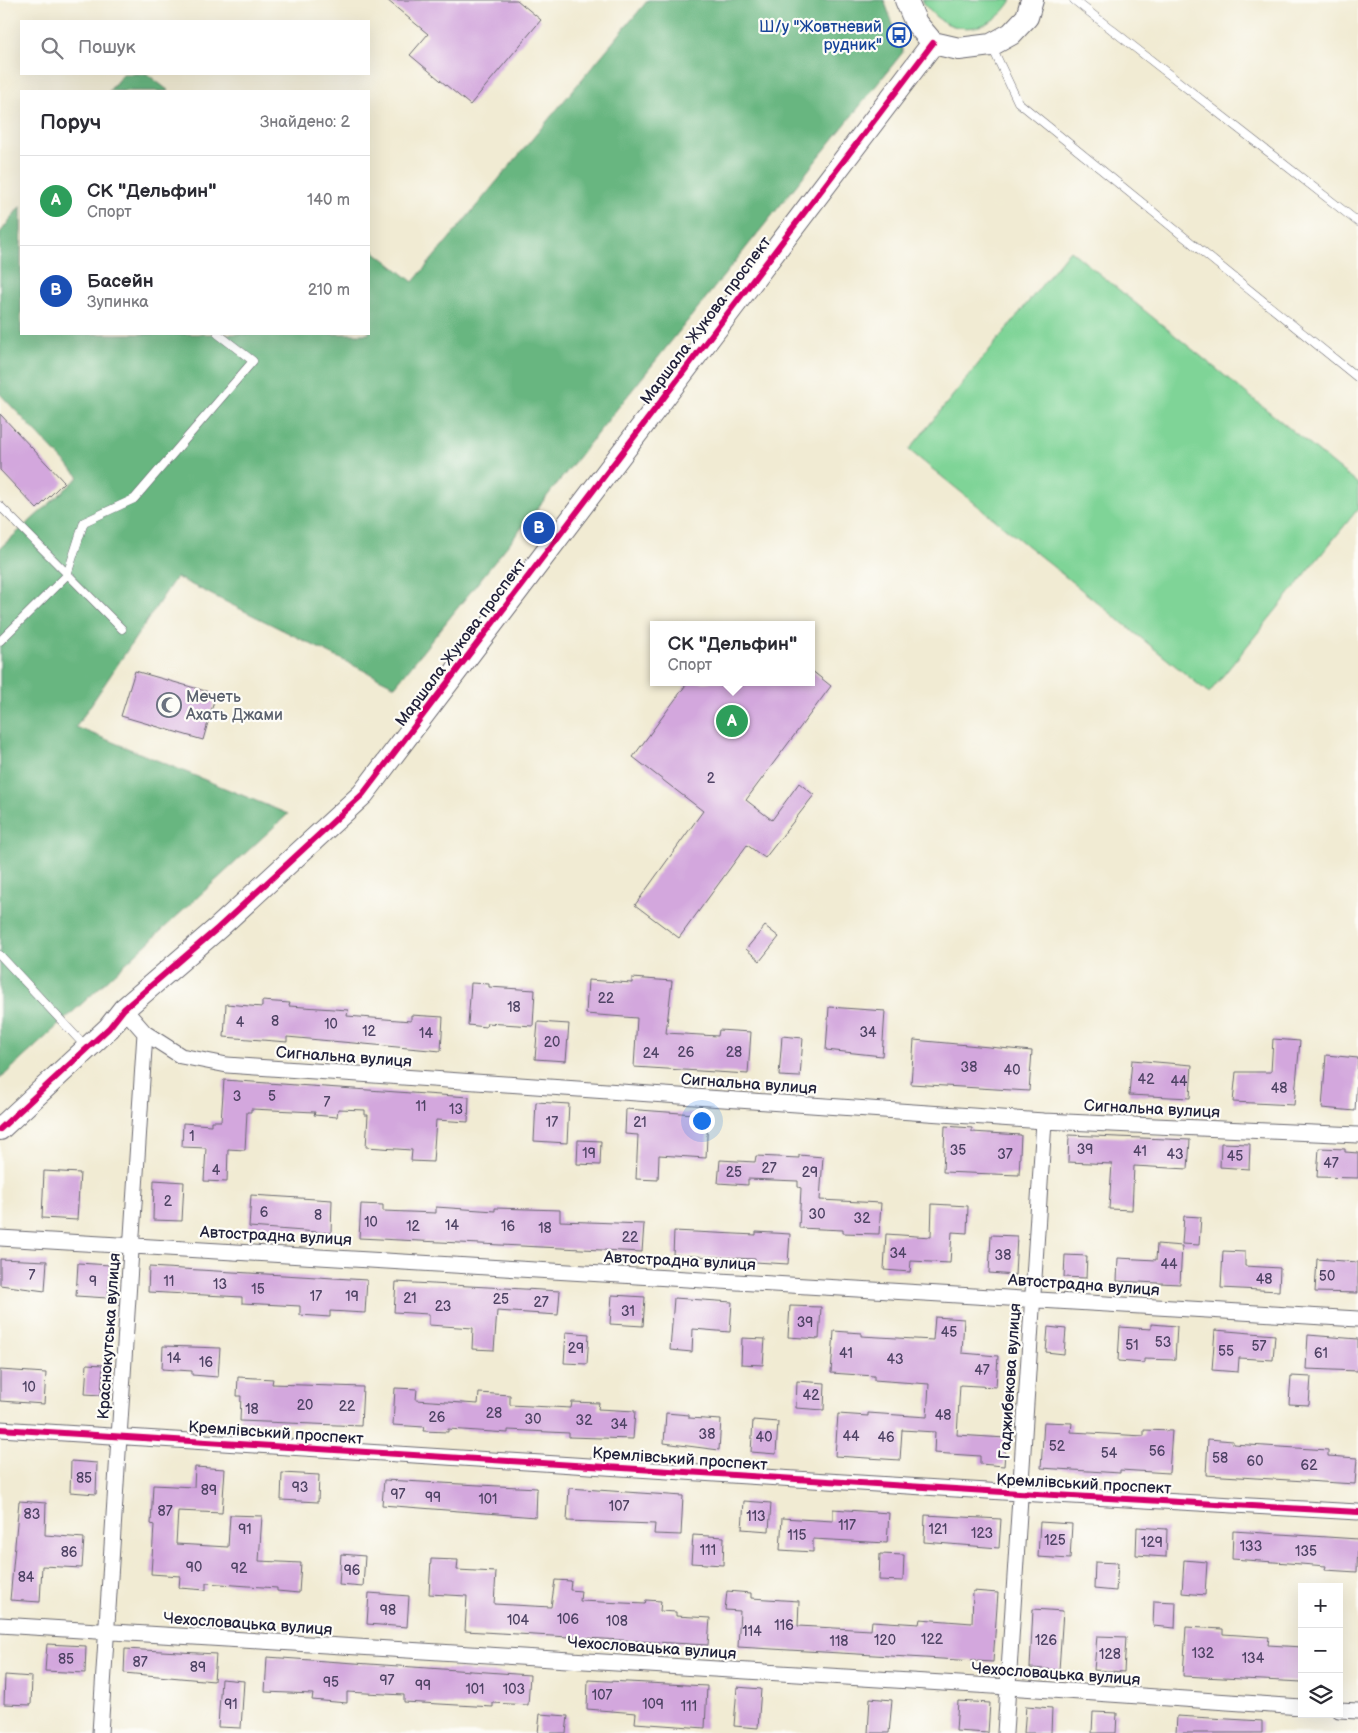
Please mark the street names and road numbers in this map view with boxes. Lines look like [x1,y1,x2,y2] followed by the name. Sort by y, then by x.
[637,233,776,409] street label: Маршала Жукова проспект
[392,555,531,731] street label: Маршала Жукова проспект
[275,1043,413,1072] street label: Сигнальна вулиця
[680,1070,818,1099] street label: Сигнальна вулиця
[1083,1096,1221,1123] street label: Сигнальна вулиця
[199,1223,352,1250] street label: Автострадна вулиця
[603,1248,756,1275] street label: Автострадна вулиця
[94,1252,125,1420] street label: Краснокутська вулиця
[1006,1271,1160,1300] street label: Автострадна вулиця
[996,1302,1025,1460] street label: Гаджибекова вулиця
[188,1418,365,1449] street label: Кремлівський проспект
[592,1444,769,1475] street label: Кремлівський проспект
[996,1470,1173,1499] street label: Кремлівський проспект
[163,1609,333,1640] street label: Чехословацька вулиця
[567,1633,737,1664] street label: Чехословацька вулиця
[971,1659,1141,1690] street label: Чехословацька вулиця

